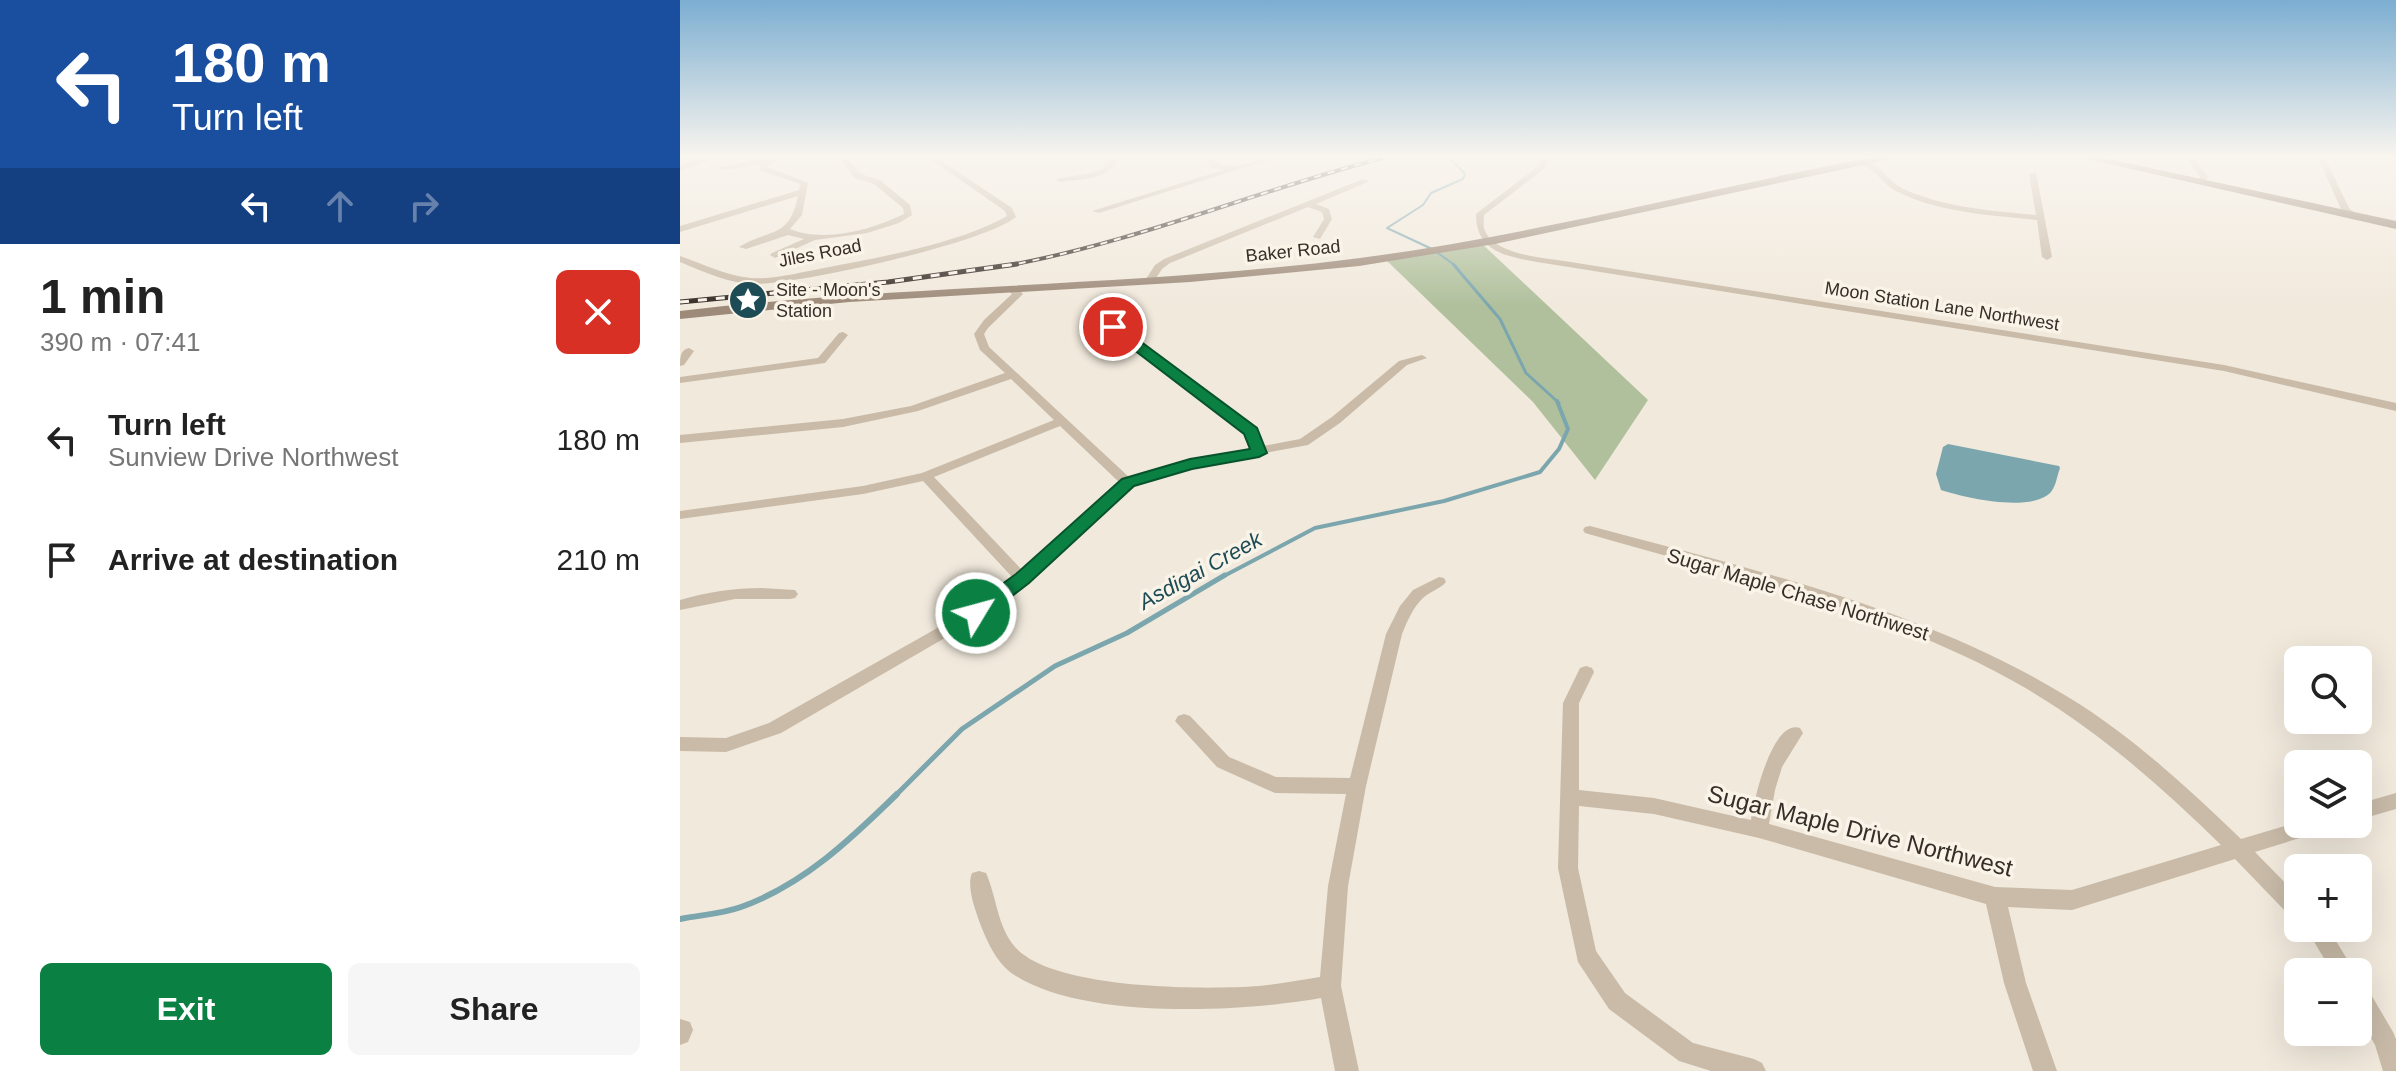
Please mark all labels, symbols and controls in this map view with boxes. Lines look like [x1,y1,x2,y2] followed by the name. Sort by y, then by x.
[172,31,331,94] text: 180 m
[40,32,144,136] icon: left
[172,97,303,138] text: Turn left
[234,184,278,228] icon: left
[318,184,362,228] icon: ahead
[402,184,446,228] icon: right
[777,235,863,271] street label: Jiles Road
[1245,236,1341,266] street label: Baker Road
[40,270,165,323] text: 1 min
[556,270,640,354] button: close
[1823,278,2061,334] street label: Moon Station Lane Northwest
[727,279,769,321] place icon: Site - Moon's Station
[776,280,880,321] place label: Site - Moon's Station
[1079,293,1147,361] pin
[1091,305,1135,349] icon: arrive
[40,327,200,357] text: 390 m · 07:41
[108,408,226,441] text: Turn left
[40,418,84,462] icon: left
[557,423,640,456] text: 180 m
[108,442,398,472] text: Sunview Drive Northwest
[1133,526,1267,616] water label: Asdigai Creek
[40,538,84,582] icon: arrive
[108,543,398,576] text: Arrive at destination
[557,543,640,576] text: 210 m
[1665,544,1932,644] street label: Sugar Maple Chase Northwest
[934,571,1018,655] position arrow
[2284,646,2372,1046] map controls
[2284,646,2372,734] button: search
[2284,750,2372,838] button: layers
[1705,780,2016,882] street label: Sugar Maple Drive Northwest
[2284,854,2372,942] button: +
[2284,958,2372,1046] button: −
[40,963,332,1055] button: Exit
[348,963,640,1055] button: Share

